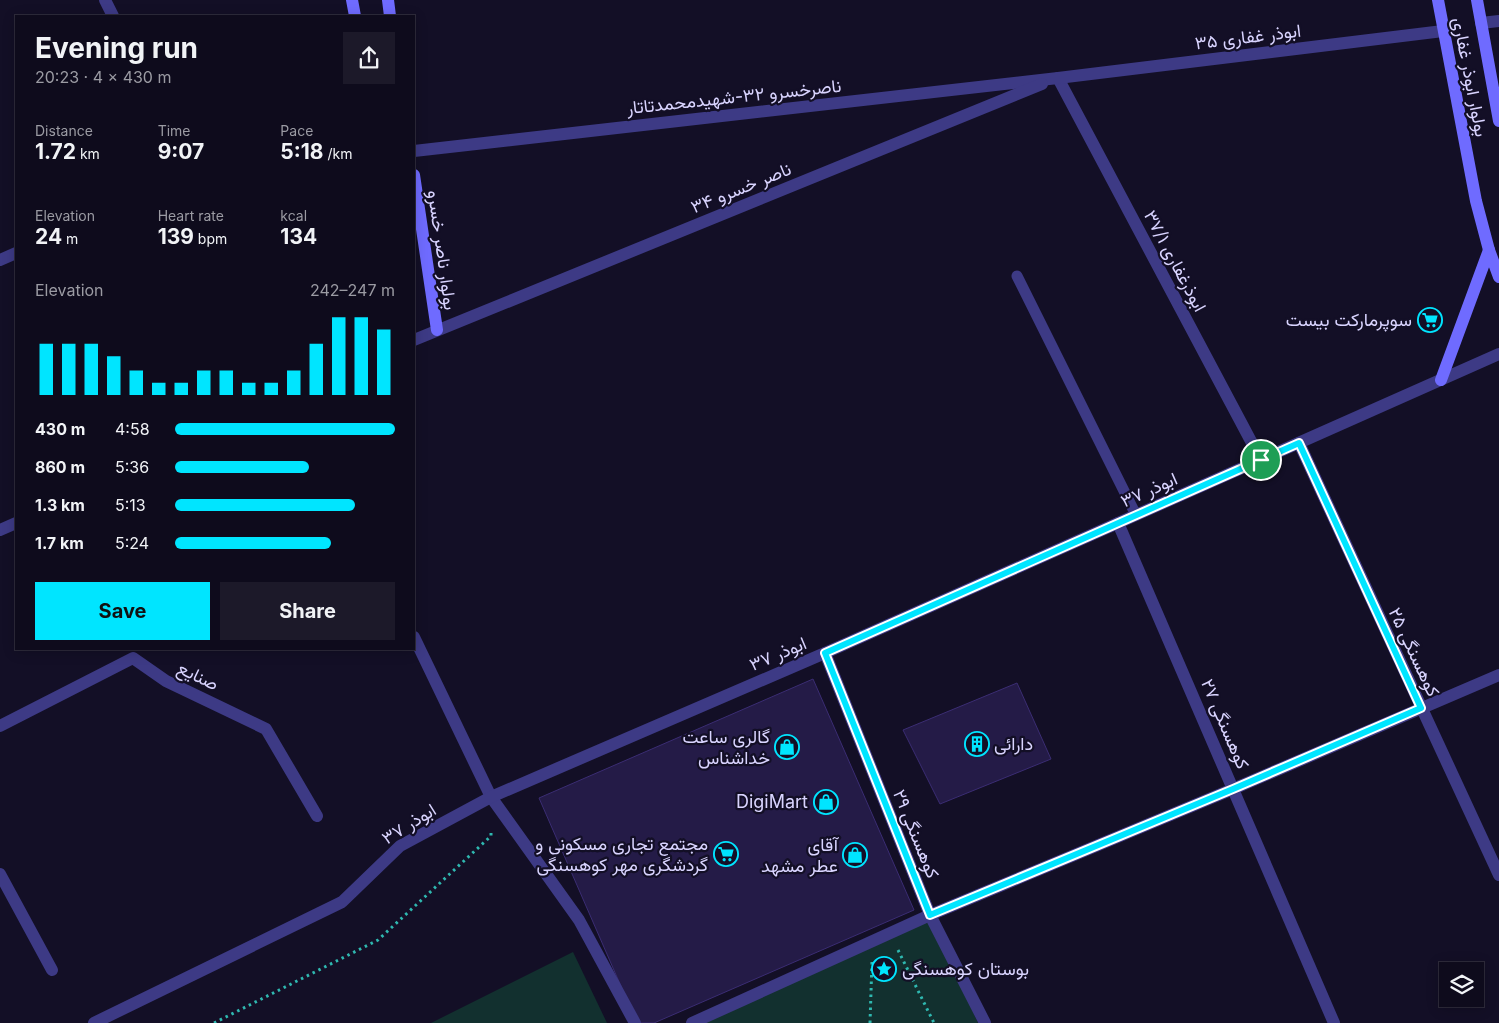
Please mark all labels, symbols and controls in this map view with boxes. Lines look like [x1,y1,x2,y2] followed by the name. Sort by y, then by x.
[1448,15,1492,139] street label: بولوار ابوذر غفاری
[1194,20,1302,54] street label: ابوذر غفاری ۳۵
[35,31,198,65] text: Evening run
[343,32,395,84] button: share
[35,67,171,87] text: 20:23 · 4 × 430 m
[625,75,842,119] street label: ناصرخسرو ۳۲-شهیدمحمدتاتار
[35,122,93,139] text: Distance
[158,122,191,139] text: Time
[280,122,313,139] text: Pace
[35,139,76,164] text: 1.72
[158,139,204,164] text: 9:07
[280,139,324,164] text: 5:18
[76,145,100,162] text: km
[324,145,352,162] text: /km
[688,158,794,218] street label: ناصر خسرو ۳۴
[423,189,461,311] street label: بولوار ناصر خسرو
[1139,206,1211,316] street label: ابوذرغفاری ۳۷/۱
[35,207,95,224] text: Elevation
[158,207,224,224] text: Heart rate
[280,207,307,224] text: kcal
[35,224,62,249] text: 24
[158,224,194,249] text: 139
[280,224,317,249] text: 134
[62,230,78,247] text: m
[194,230,227,247] text: bpm
[35,280,104,300] text: Elevation
[310,280,395,300] text: 242–247 m
[1417,307,1443,333] supermarket icon: سوپرمارکت بیست
[1286,309,1412,332] place label: سوپرمارکت بیست
[35,419,85,439] text: 430 m
[115,419,150,439] text: 4:58
[1240,439,1282,481] pin
[1247,446,1275,474] icon: arrive
[35,457,85,477] text: 860 m
[115,457,149,477] text: 5:36
[1117,468,1181,512] street label: ابوذر ۳۷
[35,495,85,515] text: 1.3 km
[115,495,146,515] text: 5:13
[35,533,84,553] text: 1.7 km
[115,533,149,553] text: 5:24
[35,582,210,640] button: Save
[220,582,395,640] button: Share
[1384,604,1444,700] street label: کوهسنگی ۲۵
[746,632,810,676] street label: ابوذر ۳۷
[173,657,222,696] street label: صنایع
[1196,676,1254,772] street label: کوهسنگی ۲۷
[682,726,770,769] place label: گالری ساعت خداشناس
[964,731,990,757] building icon: دارائی
[994,733,1033,755] place label: دارائی
[774,734,800,760] shop icon: گالری ساعت خداشناس
[888,786,944,882] street label: کوهسنگی ۲۹
[813,789,839,815] shop icon: DigiMart
[736,791,808,812] place label: DigiMart
[378,799,440,849] street label: ابوذر ۳۷
[535,833,708,876] place label: مجتمع تجاری مسکونی و گردشگری مهر کوهسنگی
[761,834,840,877] place label: آقای عطر مشهد
[713,841,739,867] supermarket icon: مجتمع تجاری مسکونی و گردشگری مهر کوهسنگی
[842,842,868,868] shop icon: آقای عطر مشهد
[871,956,897,982] place icon: بوستان کوهسنگی
[902,958,1029,980] place label: بوستان کوهسنگی
[1439,962,1484,1007] map controls
[1439,962,1484,1007] button: layers

